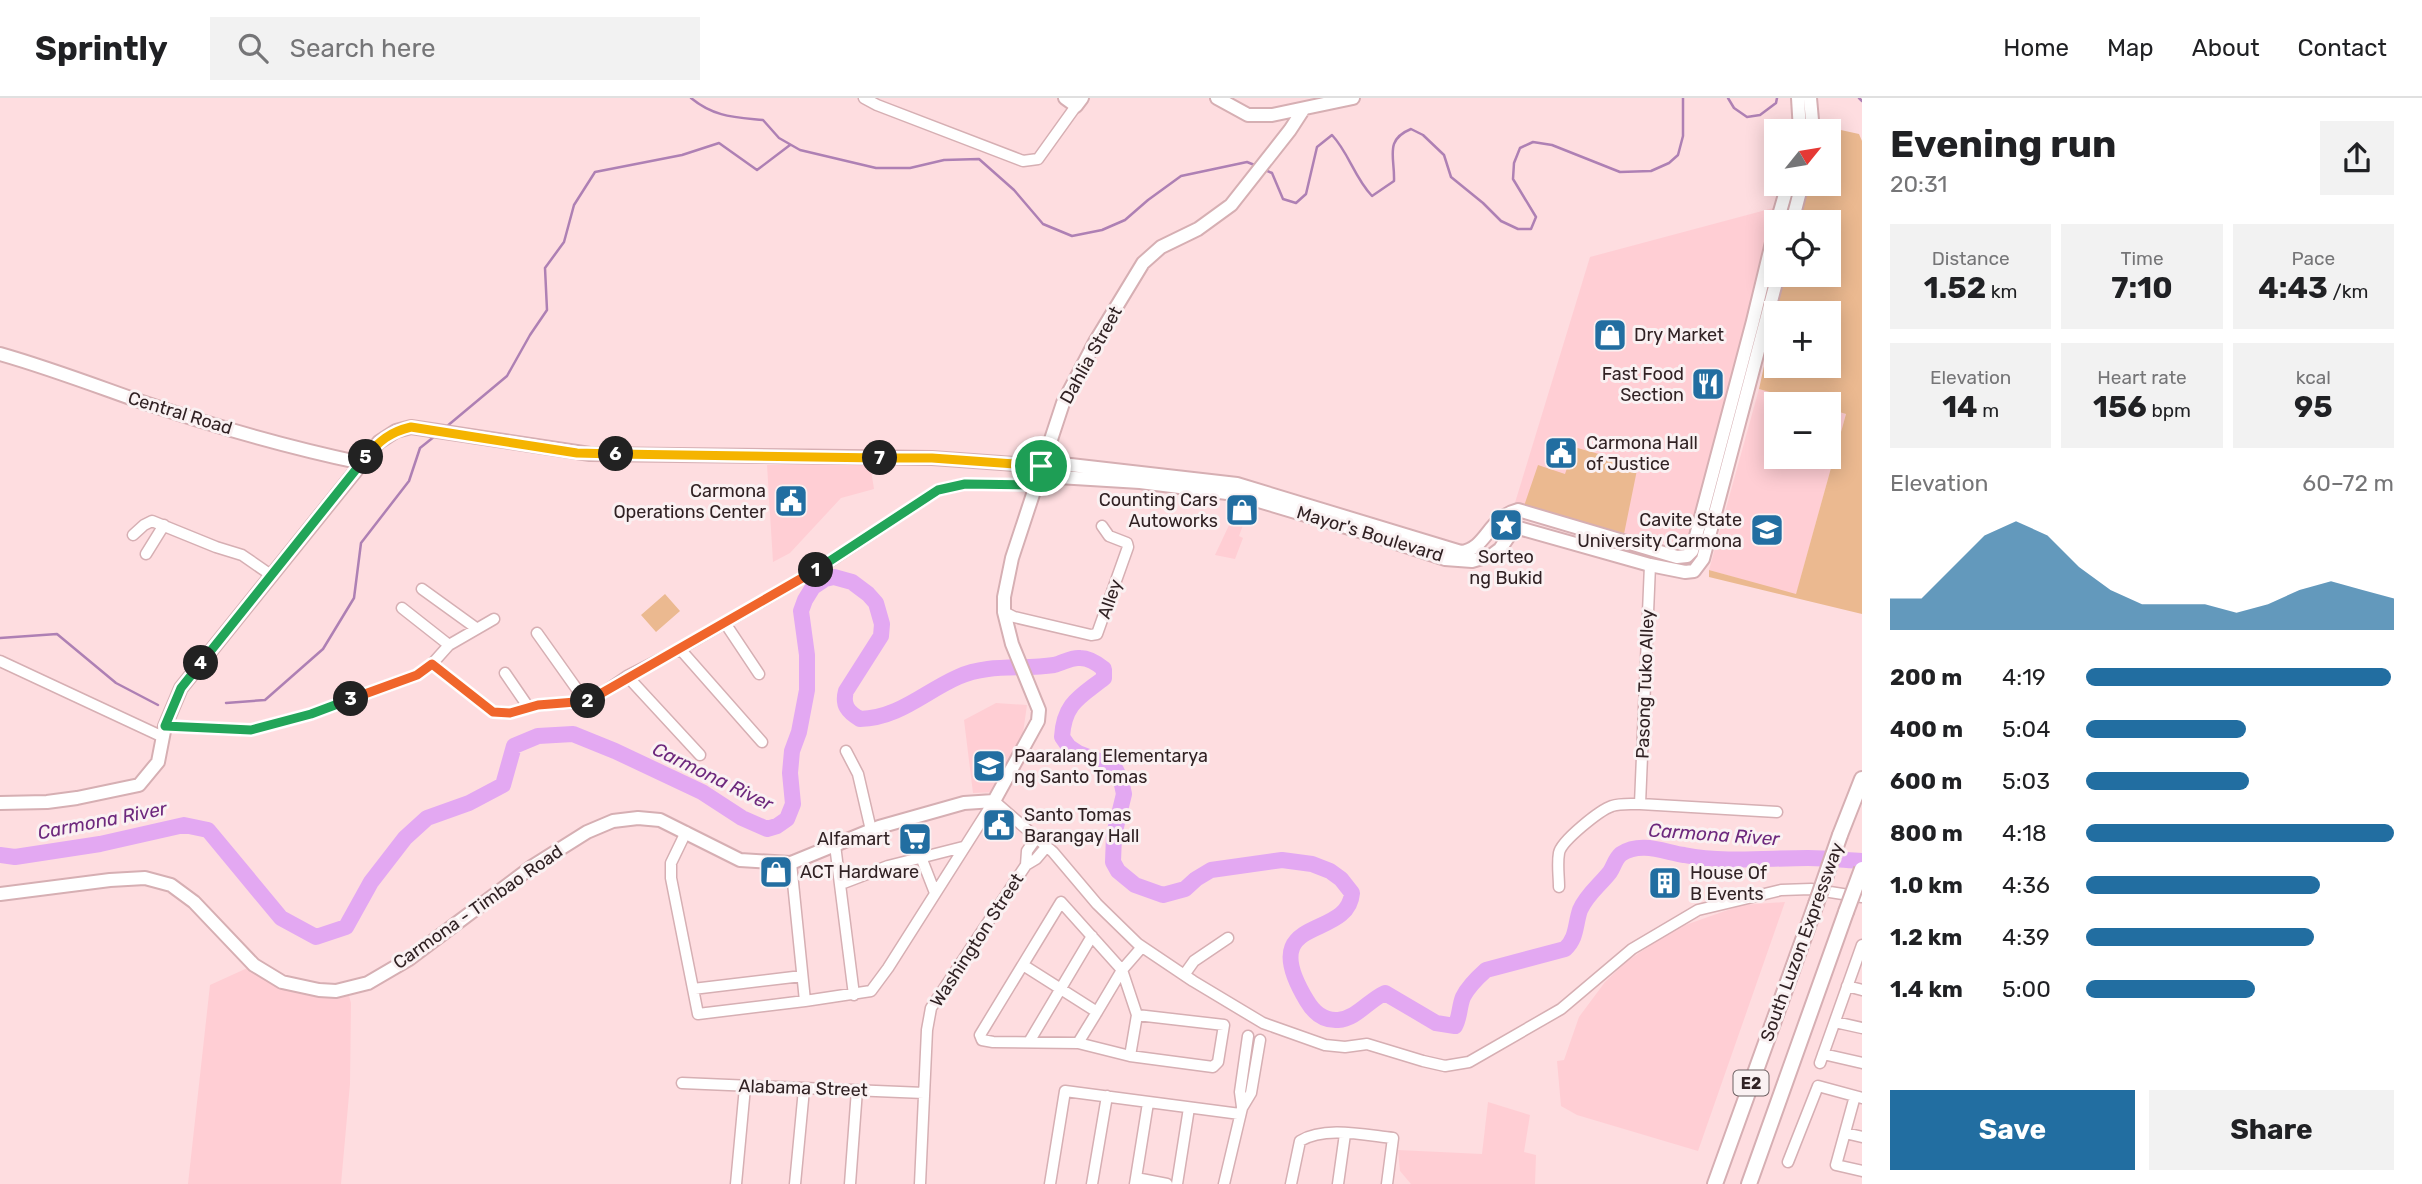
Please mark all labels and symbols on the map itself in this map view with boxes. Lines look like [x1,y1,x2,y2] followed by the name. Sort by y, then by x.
[1764,119,1841,196] north arrow
[1055,302,1127,408] street label: Dahlia Street
[1591,316,1629,354] shop icon: Dry Market
[1634,324,1724,346] place label: Dry Market
[1602,363,1684,406] place label: Fast Food Section
[1689,365,1727,403] restaurant icon: Fast Food Section
[125,387,235,439] street label: Central Road
[1586,432,1698,475] place label: Carmona Hall of Justice
[1542,434,1580,472] public building icon: Carmona Hall of Justice
[598,436,634,472] pin: 6
[1011,436,1071,496] pin
[348,440,384,474] pin: 5
[862,440,898,476] pin: 7
[613,480,766,523] place label: Carmona Operations Center
[772,482,810,520] public building icon: Carmona Operations Center
[1099,489,1218,532] place label: Counting Cars Autoworks
[1223,491,1261,529] shop icon: Counting Cars Autoworks
[1294,501,1446,567] street label: Mayor's Boulevard
[1487,506,1525,544] place icon: Sorteo ng Bukid
[1577,509,1742,552] place label: Cavite State University Carmona
[1748,511,1786,549] school or university icon: Cavite State University Carmona
[1469,546,1543,589] place label: Sorteo ng Bukid
[798,552,834,588] pin: 1
[1093,576,1127,622] street label: Alley
[1631,609,1659,759] street label: Pasong Tuko Alley
[184,646,218,680] pin: 4
[334,682,368,716] pin: 3
[570,684,606,718] pin: 2
[649,737,777,816] water label: Carmona River
[1014,745,1208,788] place label: Paaralang Elementarya ng Santo Tomas
[970,747,1008,785] school or university icon: Paaralang Elementarya ng Santo Tomas
[35,797,169,844] water label: Carmona River
[1024,804,1139,847] place label: Santo Tomas Barangay Hall
[980,806,1018,844] public building icon: Santo Tomas Barangay Hall
[1648,818,1781,851] water label: Carmona River
[896,820,934,858] supermarket icon: Alfamart
[817,828,890,850] place label: Alfamart
[1756,839,1848,1045] street label: South Luzon Expressway
[389,840,567,974] street label: Carmona - Timbao Road
[757,853,795,891] shop icon: ACT Hardware
[800,861,919,883] place label: ACT Hardware
[1690,862,1767,905] place label: House Of B Events
[1646,864,1684,902] building icon: House Of B Events
[926,869,1028,1011] street label: Washington Street
[1734,1071,1768,1096] road number: E2
[738,1075,868,1101] street label: Alabama Street

